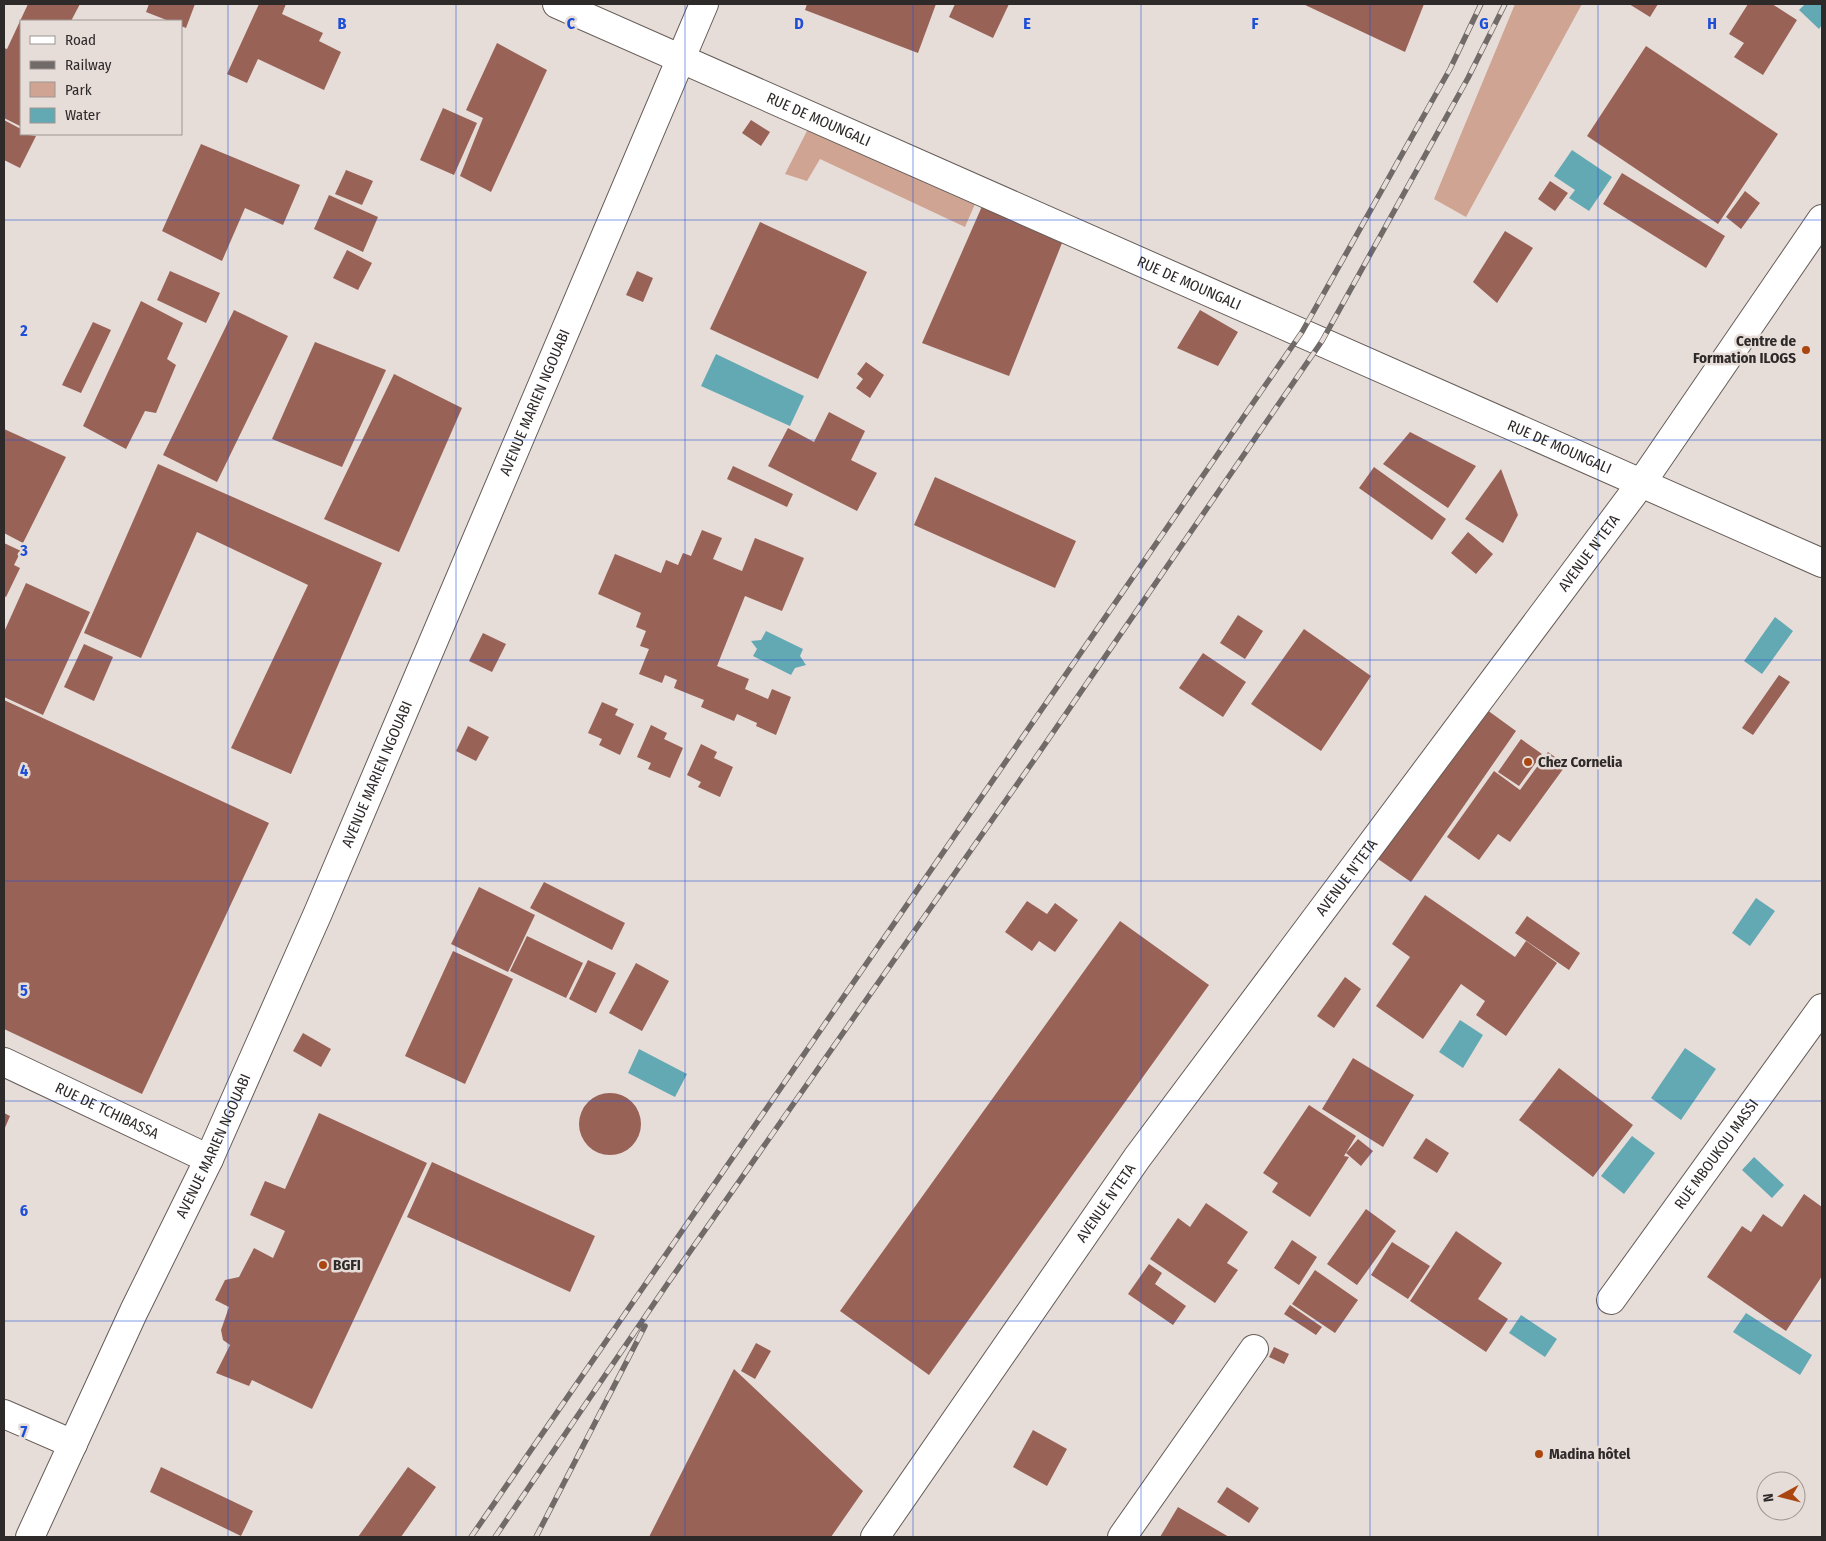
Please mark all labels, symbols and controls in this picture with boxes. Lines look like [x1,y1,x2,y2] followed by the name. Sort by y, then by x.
[338,14,347,33] text: B
[567,14,576,33] text: C
[794,14,804,33] text: D
[1023,14,1031,33] text: E
[1251,14,1259,33] text: F
[1479,14,1489,33] text: G
[1707,14,1717,33] text: H
[20,20,182,135] legend
[65,31,96,49] text: Road
[65,56,112,74] text: Railway
[65,81,92,99] text: Park
[764,89,873,150] street label: RUE DE MOUNGALI
[65,106,101,124] text: Water
[1134,252,1244,314] street label: RUE DE MOUNGALI
[19,321,28,340] text: 2
[496,327,574,478] street label: AVENUE MARIEN NGOUABI
[1693,332,1796,367] place label: Centre de Formation ILOGS
[1800,344,1812,356] marker: Centre de Formation ILOGS
[1505,416,1614,478] street label: RUE DE MOUNGALI
[1554,511,1624,595] street label: AVENUE N'TETA
[19,541,28,560] text: 3
[338,698,416,850] street label: AVENUE MARIEN NGOUABI
[1538,753,1623,771] place label: Chez Cornelia
[1522,756,1534,768] marker: Chez Cornelia
[20,761,28,780] text: 4
[1312,835,1381,919] street label: AVENUE N'TETA
[20,981,28,1000] text: 5
[172,1071,255,1221] street label: AVENUE MARIEN NGOUABI
[52,1079,162,1143] street label: RUE DE TCHIBASSA
[1671,1096,1762,1213] street label: RUE MBOUKOU MASSI
[1073,1160,1139,1246] street label: AVENUE N'TETA
[20,1201,28,1220] text: 6
[333,1256,361,1274] place label: BGFI
[317,1259,329,1271] marker: BGFI
[21,1422,28,1441] text: 7
[1549,1445,1631,1463] place label: Madina hôtel
[1533,1448,1545,1460] marker: Madina hôtel
[1756,1471,1806,1521] north arrow
[1760,1492,1778,1503] text: N

